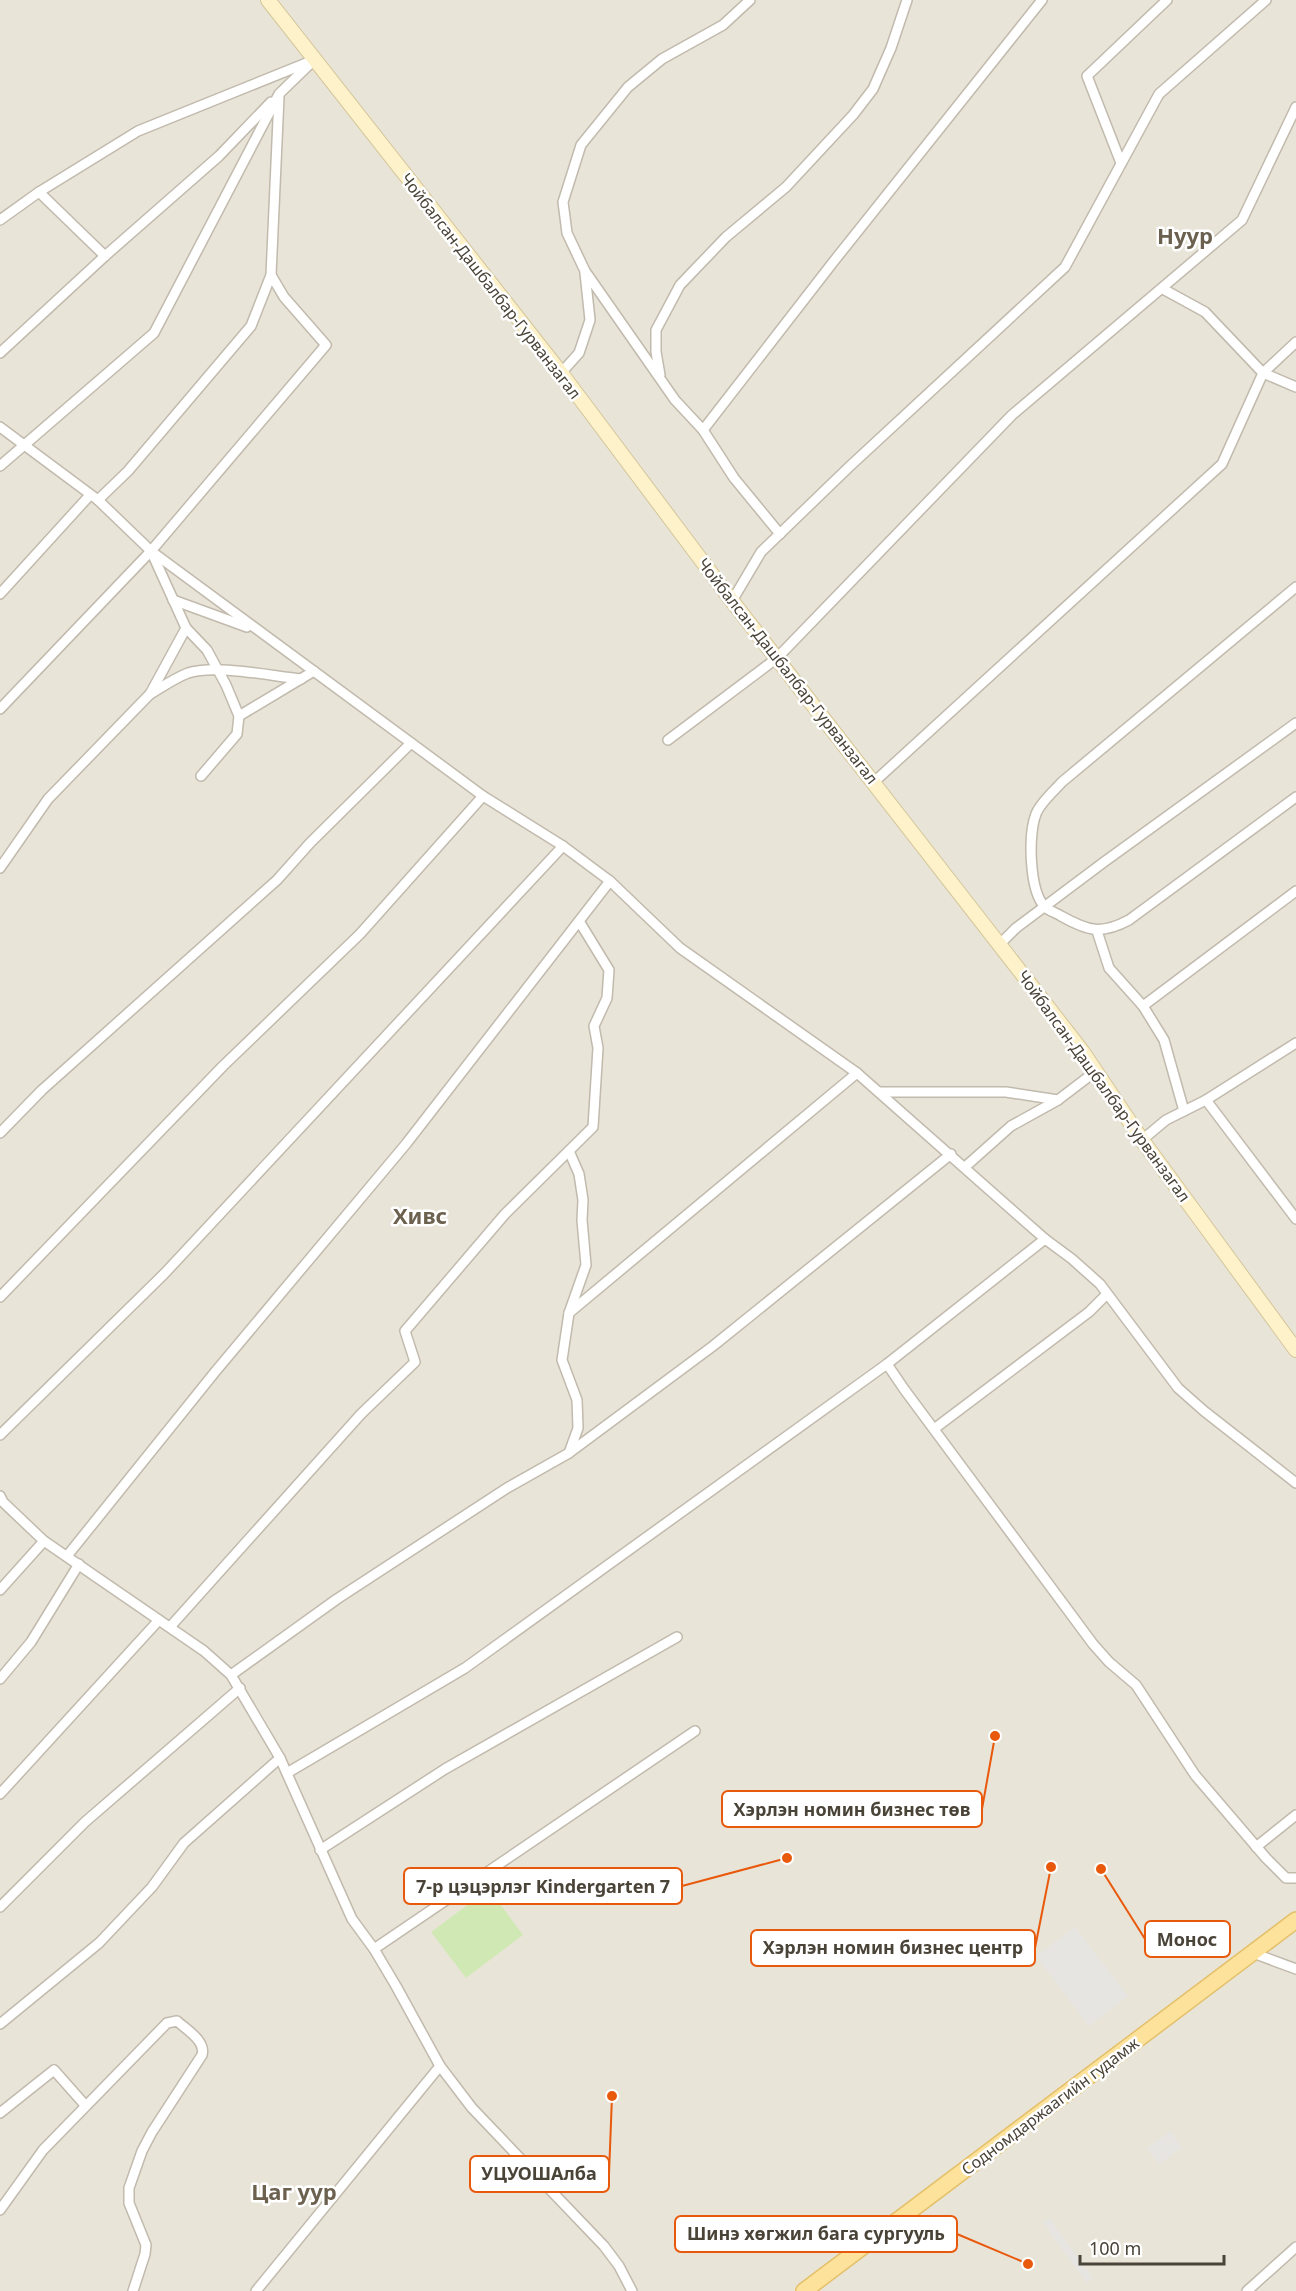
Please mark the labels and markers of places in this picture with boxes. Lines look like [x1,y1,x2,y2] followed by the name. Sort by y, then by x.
[722,1791,982,1827] callout: Хэрлэн номин бизнес төв
[404,1868,682,1904] callout: 7-р цэцэрлэг Kindergarten 7
[1145,1921,1230,1957] callout: Монос
[751,1930,1035,1966] callout: Хэрлэн номин бизнес центр
[470,2156,609,2192] callout: УЦУОШАлба
[675,2216,957,2252] callout: Шинэ хөгжил бага сургууль

